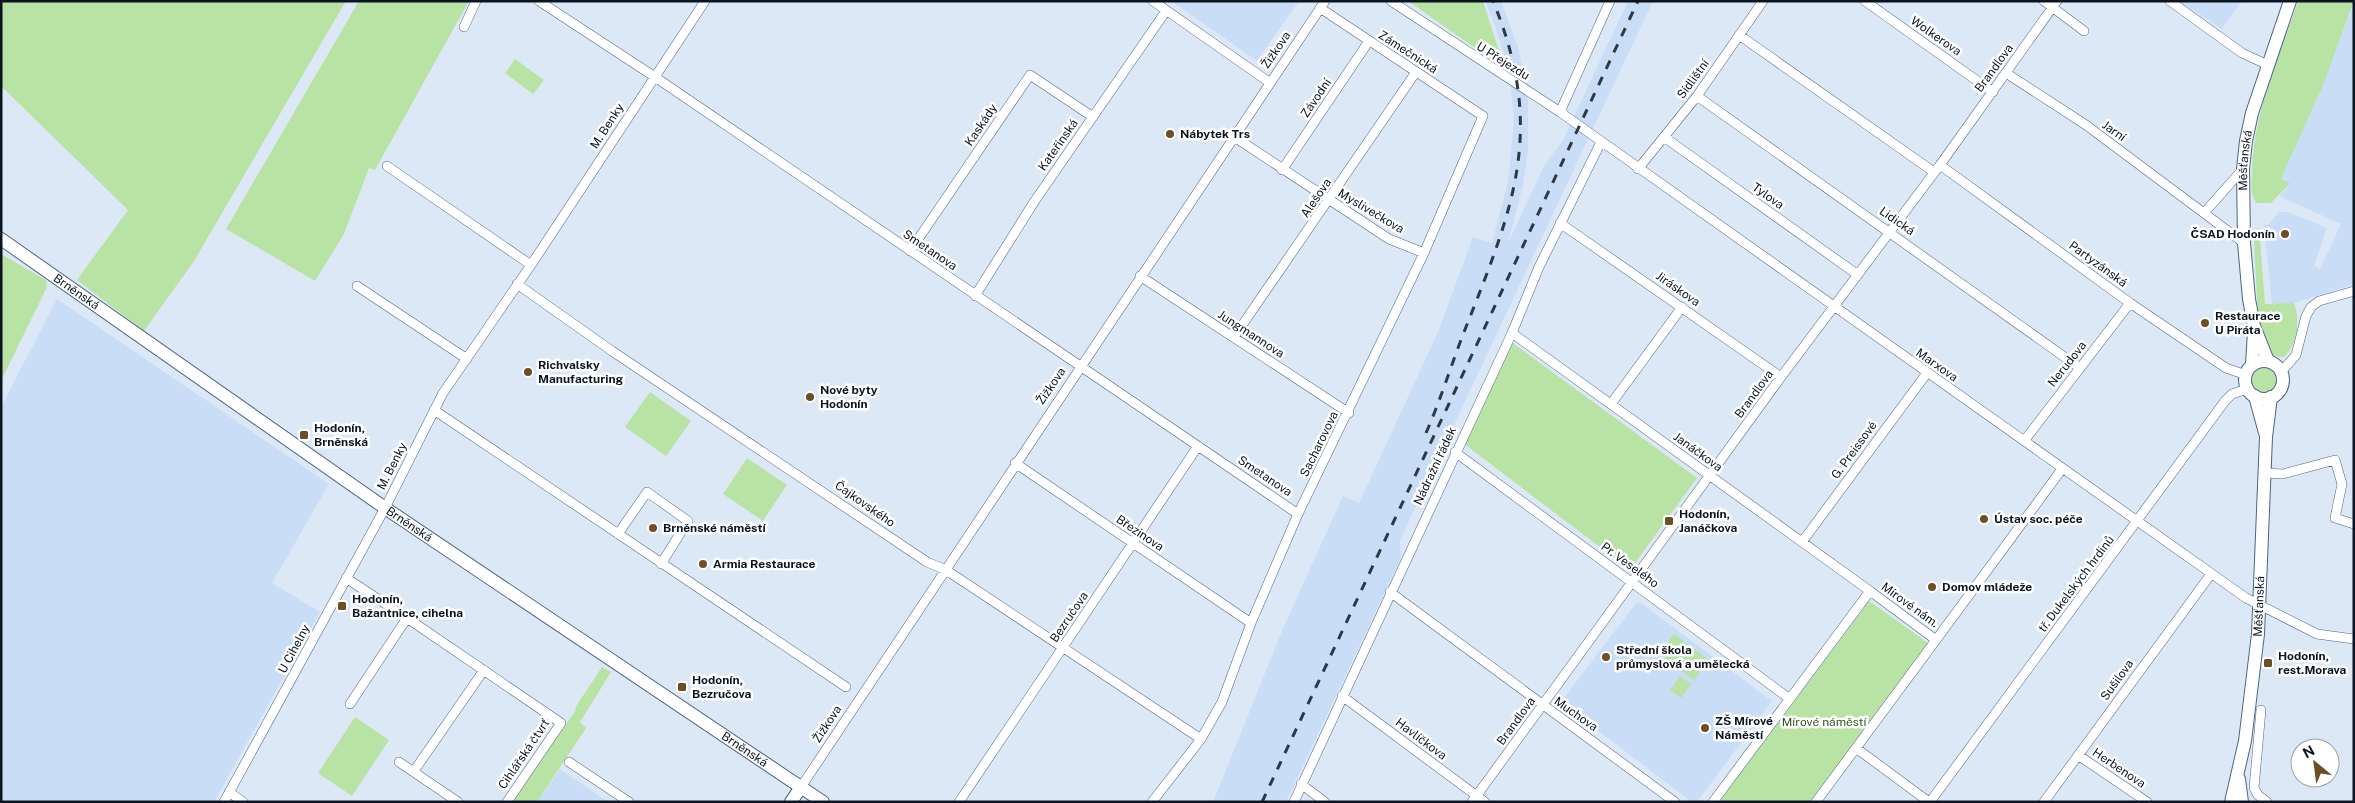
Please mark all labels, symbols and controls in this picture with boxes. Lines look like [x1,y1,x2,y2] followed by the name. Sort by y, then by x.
[1908,14,1964,58] street label: Wolkerova
[1376,28,1440,76] street label: Zámečnická
[1258,29,1294,71] street label: Žižkova
[1474,39,1532,83] street label: U Přejezdu
[1972,41,2016,95] street label: Brandlova
[1674,56,1713,101] street label: Sídlištní
[1298,75,1335,120] street label: Závodní
[587,100,627,151] street label: M. Benky
[962,101,1000,149] street label: Kaskády
[1035,117,1081,173] street label: Kateřinská
[2099,118,2129,145] street label: Jarní
[1180,127,1250,141] place label: Nábytek Trs
[1164,128,1176,140] marker: Nábytek Trs
[2236,129,2255,191] street label: Měšťanská
[1298,176,1334,220] street label: Alešova
[1749,180,1787,212] street label: Tylova
[1335,186,1407,236] street label: Myslivečkova
[1877,204,1917,238] street label: Lidická
[900,227,960,273] street label: Smetanova
[2191,227,2275,241] place label: ČSAD Hodonín
[2279,228,2291,240] marker: ČSAD Hodonín
[2066,238,2130,290] street label: Partyzánská
[1653,269,1703,309] street label: Jiráskova
[51,271,102,313] street label: Brněnská
[1215,307,1287,361] street label: Jungmannova
[2215,309,2280,337] place label: Restaurace U Piráta
[2199,317,2211,329] marker: Restaurace U Piráta
[2045,338,2089,390] street label: Nerudova
[1913,346,1961,384] street label: Marxova
[538,358,624,386] place label: Richvalsky Manufacturing
[1033,365,1069,407] street label: Žižkova
[522,366,534,378] marker: Richvalsky Manufacturing
[1732,367,1776,421] street label: Brandlova
[820,383,878,411] place label: Nové byty Hodonín
[804,391,816,403] marker: Nové byty Hodonín
[1297,409,1341,479] street label: Sacharovova
[1828,418,1880,482] street label: G. Preissové
[314,421,368,449] place label: Hodonín, Brněnská
[1411,425,1459,507] street label: Nádražní řádek
[298,429,310,441] marker: Hodonín, Brněnská
[1671,430,1725,474] street label: Janáčkova
[374,439,410,492] street label: M. Benky
[1235,453,1295,499] street label: Smetanova
[832,478,898,530] street label: Čajkovského
[383,504,435,545] street label: Brněnská
[1679,507,1737,535] place label: Hodonín, Janáčkova
[1114,512,1166,554] street label: Březinova
[1994,512,2083,526] place label: Ústav soc. péče
[1978,513,1990,525] marker: Ústav soc. péče
[1663,515,1675,527] marker: Hodonín, Janáčkova
[663,521,766,535] place label: Brněnské náměstí
[647,522,659,534] marker: Brněnské náměstí
[2035,533,2117,635] street label: tř. Dukelských hrdinů
[1598,539,1662,591] street label: Pr. Veselého
[713,557,816,571] place label: Armia Restaurace
[697,558,709,570] marker: Armia Restaurace
[2251,576,2267,637] street label: Měšťanská
[1879,580,1941,630] street label: Mírové nám.
[1942,580,2032,594] place label: Domov mládeže
[1926,581,1938,593] marker: Domov mládeže
[1047,589,1091,645] street label: Bezručova
[352,592,463,620] place label: Hodonín, Bažantnice, cihelna
[336,600,348,612] marker: Hodonín, Bažantnice, cihelna
[275,622,313,676] street label: U Cihelny
[1616,643,1750,671] place label: Střední škola průmyslová a umělecká
[2278,649,2347,677] place label: Hodonín, rest.Morava
[1600,651,1612,663] marker: Střední škola průmyslová a umělecká
[2098,657,2136,703] street label: Sušilova
[2262,657,2274,669] marker: Hodonín, rest.Morava
[692,673,751,701] place label: Hodonín, Bezručova
[676,681,688,693] marker: Hodonín, Bezručova
[1494,694,1538,748] street label: Brandlova
[1551,694,1601,734] street label: Muchova
[810,703,844,745] street label: Žižkova
[1715,714,1773,742] place label: ZŠ Mírové Náměstí
[1393,715,1449,763] street label: Havlíčkova
[1782,715,1867,729] park label: Mírové náměstí
[495,716,553,792] street label: Cihlářská čtvrť
[1699,722,1711,734] marker: ZŠ Mírové Náměstí
[719,729,770,770] street label: Brněnská
[2290,738,2340,788] north arrow
[2300,742,2317,761] text: N
[2090,745,2148,791] street label: Herbenova

